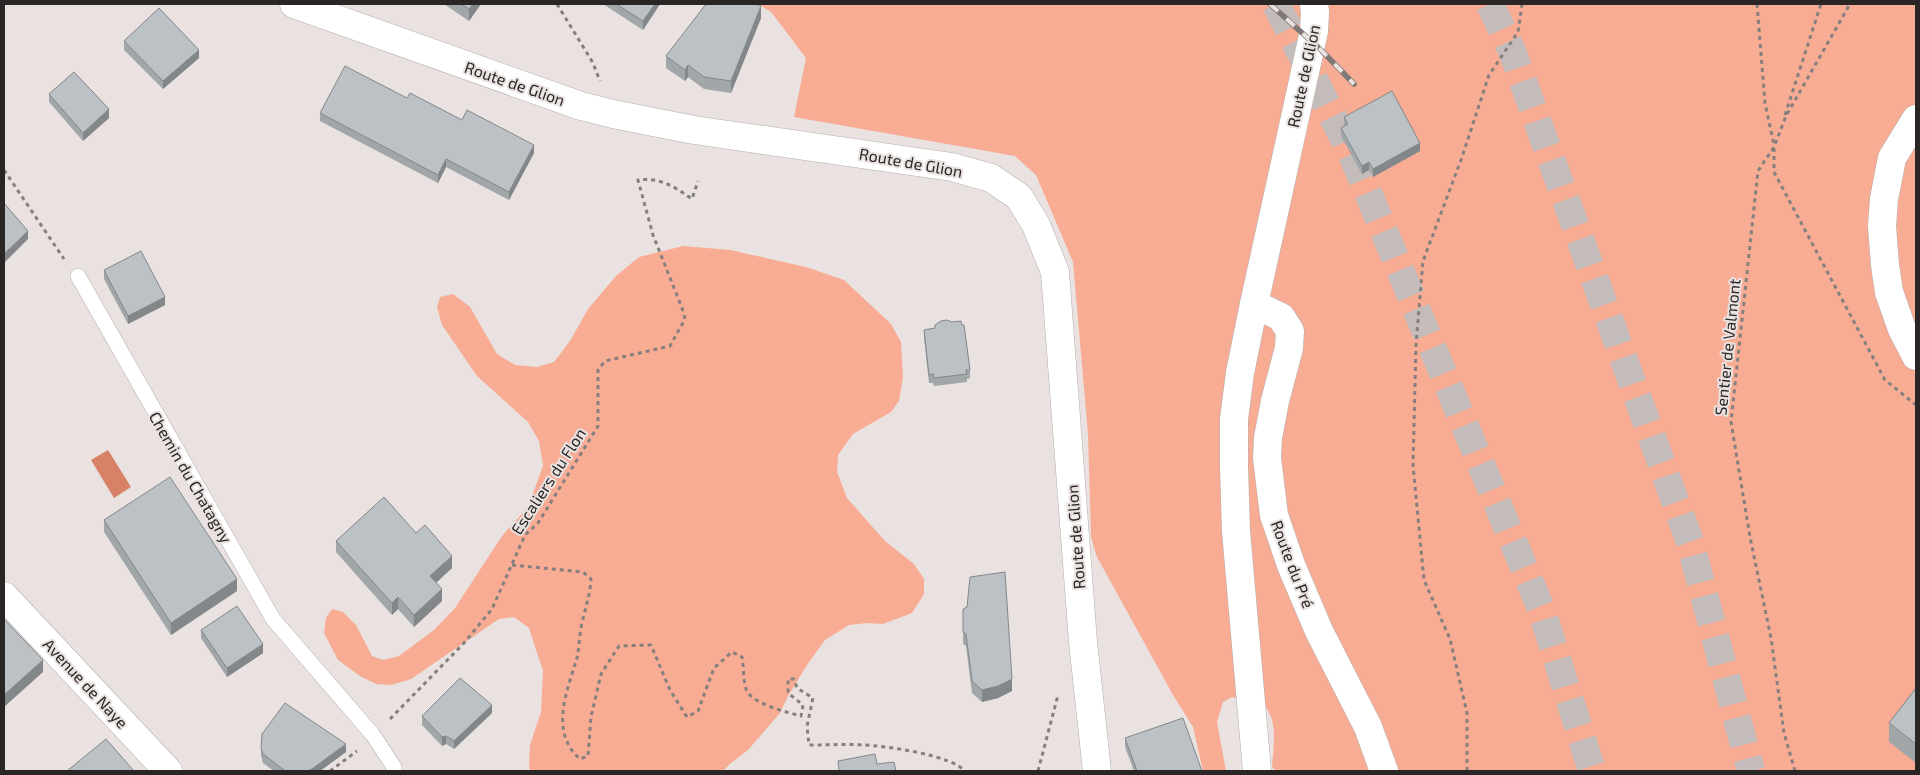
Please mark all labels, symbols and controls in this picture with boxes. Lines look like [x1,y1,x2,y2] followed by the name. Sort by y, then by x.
[1283,23,1323,129] street label: Route de Glion
[462,57,568,109] street label: Route de Glion
[858,144,964,180] street label: Route de Glion
[1710,278,1744,416] street label: Sentier de Valmont
[146,408,237,547] street label: Chemin du Chatagny
[507,424,589,538] street label: Escaliers du Flon
[1062,484,1088,590] street label: Route de Glion
[1268,517,1318,611] street label: Route du Pré
[40,634,132,732] street label: Avenue de Naye

